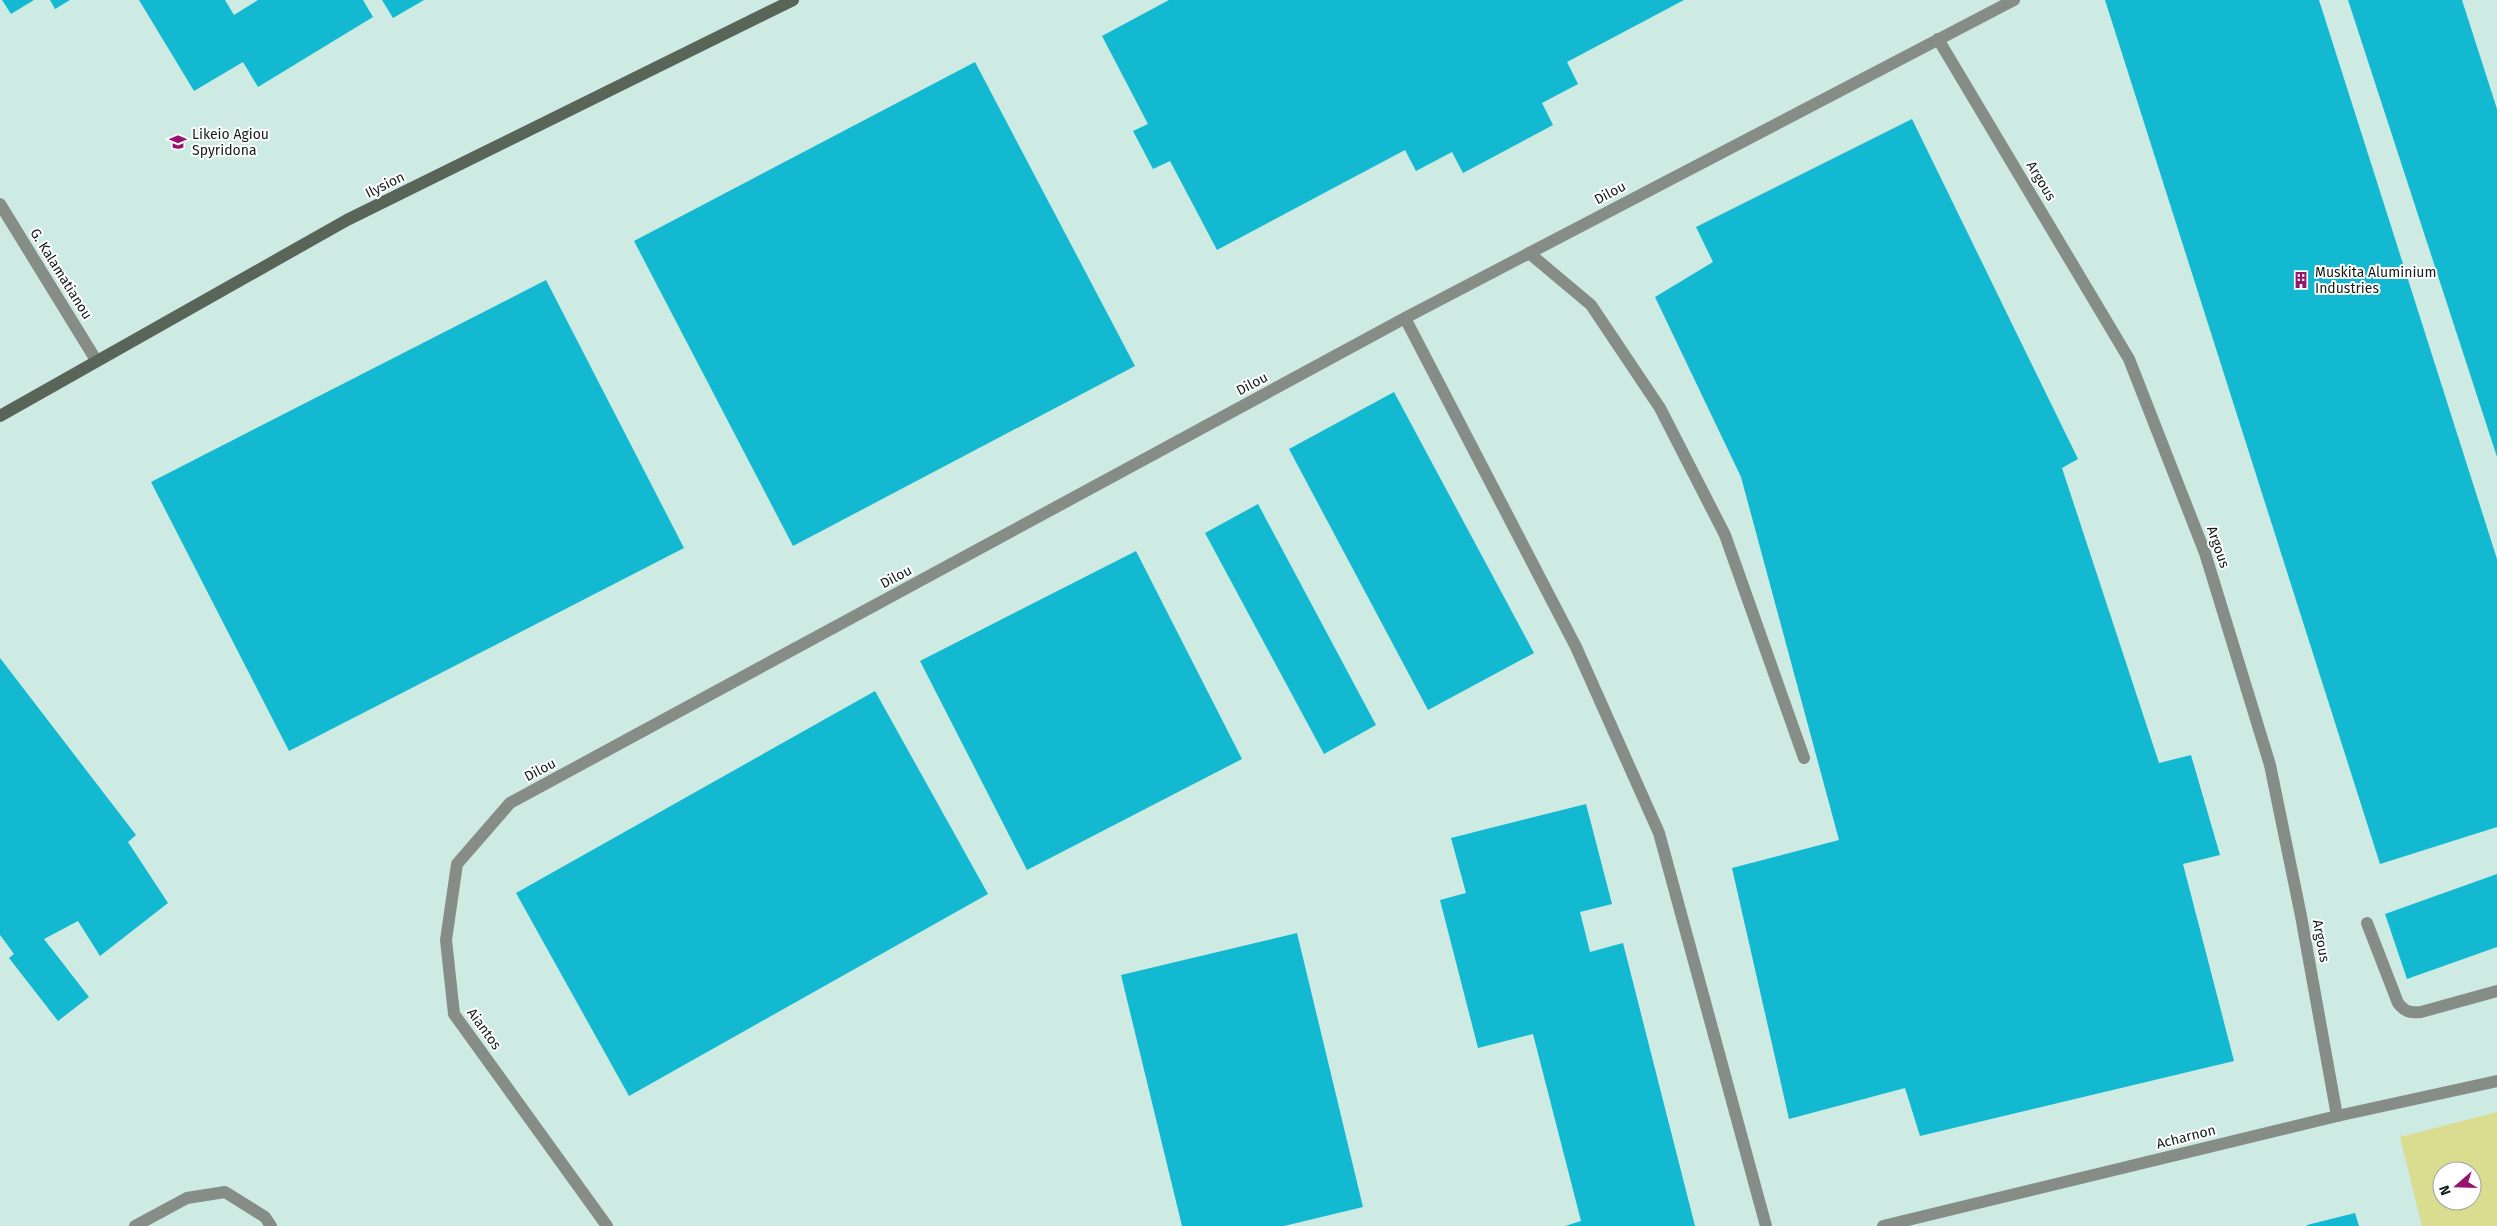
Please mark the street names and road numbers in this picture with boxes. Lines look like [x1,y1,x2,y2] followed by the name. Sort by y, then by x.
[2023,158,2060,204] street label: Argous
[363,168,407,202] street label: Ilysion
[1591,178,1629,208] street label: Dilou
[26,225,96,323] street label: G. Kalamatianou
[1233,369,1271,399] street label: Dilou
[2203,524,2233,571] street label: Argous
[877,562,915,592] street label: Dilou
[521,755,559,785] street label: Dilou
[2309,918,2333,964] street label: Argous
[463,1005,505,1054] street label: Aiantos
[2155,1121,2217,1153] street label: Acharnon

